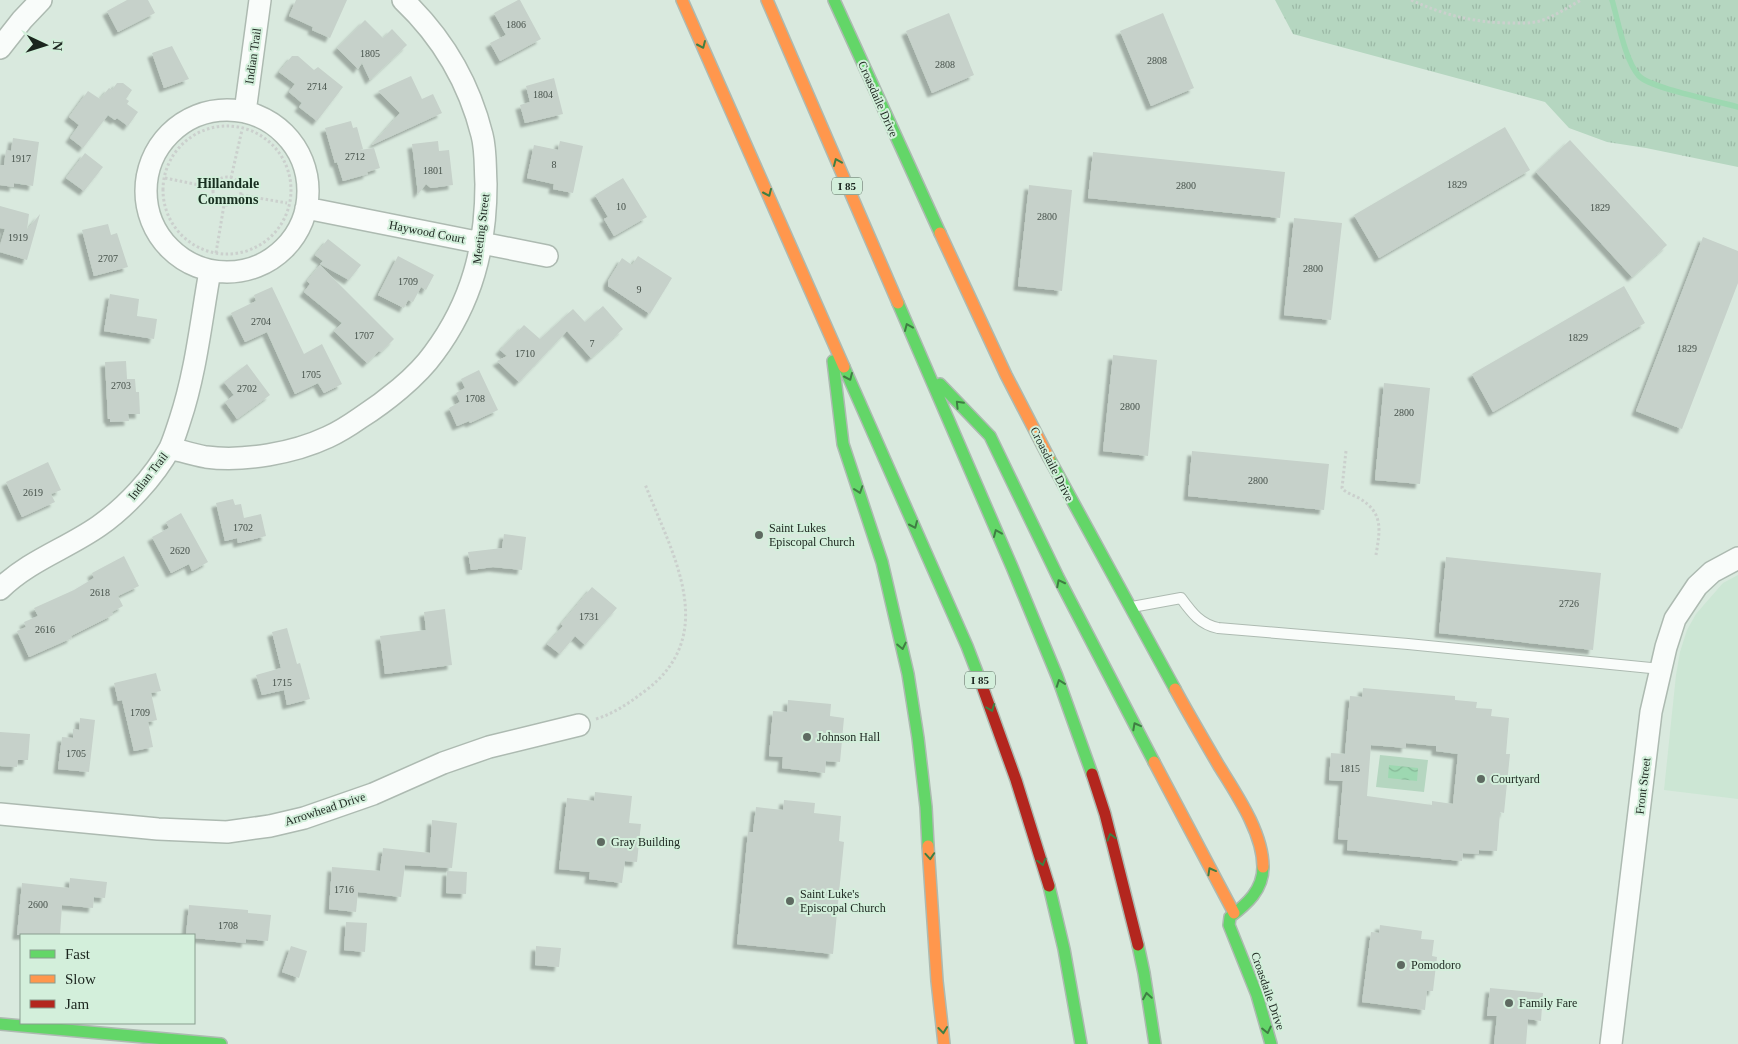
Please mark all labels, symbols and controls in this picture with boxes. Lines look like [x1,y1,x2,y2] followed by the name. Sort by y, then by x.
[506,19,526,30] house number: 1806
[20,20,70,70] north arrow
[242,26,264,85] street label: Indian Trail
[50,40,65,51] text: N
[695,40,706,49] one-way arrow
[360,48,380,59] house number: 1805
[1147,55,1167,66] house number: 2808
[855,59,901,139] street label: Croasdaile Drive
[935,59,955,70] house number: 2808
[307,81,327,92] house number: 2714
[533,89,553,100] house number: 1804
[345,151,365,162] house number: 2712
[11,153,31,164] house number: 1917
[832,158,843,167] one-way arrow
[552,159,557,170] house number: 8
[423,165,443,176] house number: 1801
[197,176,259,207] district label: Hillandale Commons
[832,178,862,195] road number: I 85
[1447,179,1467,190] house number: 1829
[1176,180,1196,191] house number: 2800
[761,188,772,197] one-way arrow
[470,192,492,265] street label: Meeting Street
[616,201,626,212] house number: 10
[1590,202,1610,213] house number: 1829
[1037,211,1057,222] house number: 2800
[388,218,467,246] street label: Haywood Court
[8,232,28,243] house number: 1919
[98,253,118,264] house number: 2707
[1303,263,1323,274] house number: 2800
[398,276,418,287] house number: 1709
[637,284,642,295] house number: 9
[251,316,271,327] house number: 2704
[904,323,915,332] one-way arrow
[354,330,374,341] house number: 1707
[1568,332,1588,343] house number: 1829
[590,338,595,349] house number: 7
[1677,343,1697,354] house number: 1829
[515,348,535,359] house number: 1710
[301,369,321,380] house number: 1705
[842,372,853,381] one-way arrow
[111,380,131,391] house number: 2703
[237,383,257,394] house number: 2702
[465,393,485,404] house number: 1708
[956,401,965,410] one-way arrow
[1120,401,1140,412] house number: 2800
[1394,407,1414,418] house number: 2800
[1027,424,1077,504] street label: Croasdaile Drive
[125,449,171,503] street label: Indian Trail
[1248,475,1268,486] house number: 2800
[853,485,863,493] one-way arrow
[23,487,43,498] house number: 2619
[908,520,919,529] one-way arrow
[769,521,855,549] place label: Saint Lukes Episcopal Church
[233,522,253,533] house number: 1702
[753,529,765,541] marker: Saint Lukes Episcopal Church
[993,529,1004,538] one-way arrow
[170,545,190,556] house number: 2620
[1056,579,1066,588] one-way arrow
[90,587,110,598] house number: 2618
[1559,598,1579,609] house number: 2726
[579,611,599,622] house number: 1731
[35,624,55,635] house number: 2616
[896,642,906,651] one-way arrow
[965,672,995,688] road number: I 85
[272,677,292,688] house number: 1715
[1056,680,1066,688] one-way arrow
[985,703,995,711] one-way arrow
[130,707,150,718] house number: 1709
[1132,723,1142,732] one-way arrow
[817,730,881,744] place label: Johnson Hall
[801,731,813,743] marker: Johnson Hall
[66,748,86,759] house number: 1705
[1633,756,1654,815] street label: Front Street
[1340,763,1360,774] house number: 1815
[1491,772,1540,786] place label: Courtyard
[1475,773,1487,785] marker: Courtyard
[283,789,367,829] street label: Arrowhead Drive
[1106,833,1117,842] one-way arrow
[611,835,680,849] place label: Gray Building
[595,836,607,848] marker: Gray Building
[924,852,935,860] one-way arrow
[1037,857,1047,865] one-way arrow
[1207,867,1217,876] one-way arrow
[334,884,354,895] house number: 1716
[800,887,886,915] place label: Saint Luke's Episcopal Church
[784,895,796,907] marker: Saint Luke's Episcopal Church
[28,899,48,910] house number: 2600
[218,920,238,931] house number: 1708
[20,934,195,1024] legend
[65,946,91,962] text: Fast
[1248,950,1288,1032] street label: Croasdaile Drive
[1411,958,1461,972] place label: Pomodoro
[1395,959,1407,971] marker: Pomodoro
[65,971,96,987] text: Slow
[1143,991,1153,1000] one-way arrow
[65,996,89,1012] text: Jam
[1519,996,1577,1010] place label: Family Fare
[1503,997,1515,1009] marker: Family Fare
[1261,1025,1272,1034] one-way arrow
[937,1026,948,1034] one-way arrow

